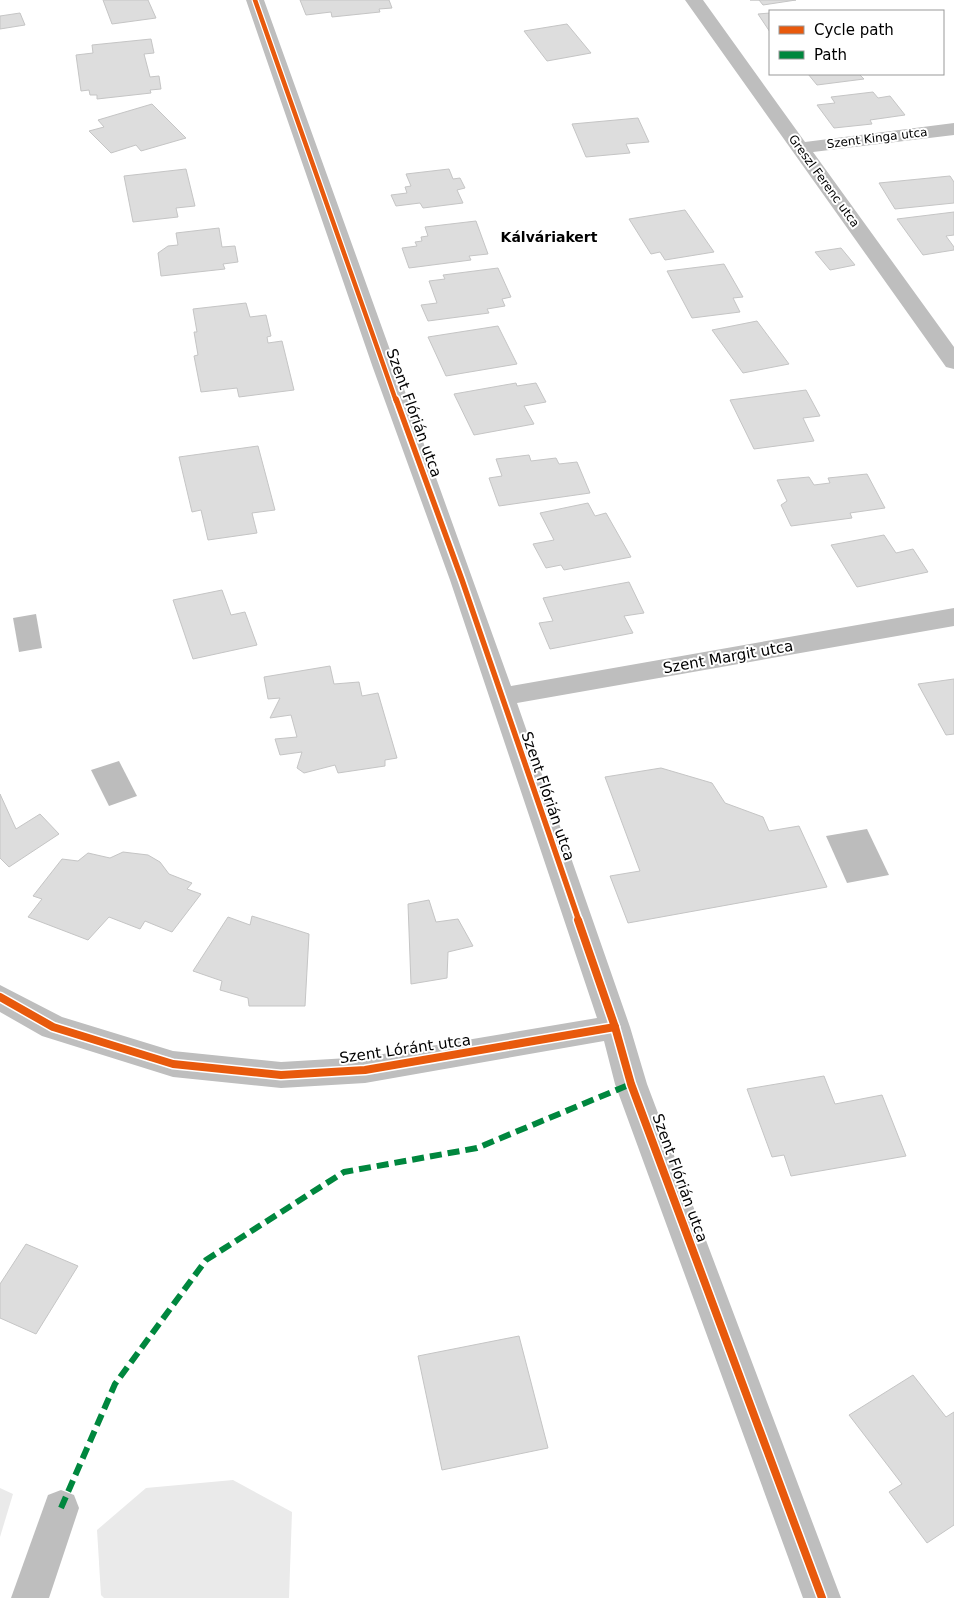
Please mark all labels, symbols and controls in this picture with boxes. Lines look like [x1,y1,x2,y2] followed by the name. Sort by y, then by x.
[769,10,944,75] legend
[814,21,894,39] text: Cycle path
[814,46,847,64] text: Path
[826,125,928,151] street label: Szent Kinga utca
[786,132,862,230] street label: Greszl Ferenc utca
[501,229,598,245] district label: Kálváriakert
[382,346,446,480] street label: Szent Flórián utca
[661,637,795,677] street label: Szent Margit utca
[517,729,579,863] street label: Szent Flórián utca
[338,1031,472,1067] street label: Szent Lóránt utca
[648,1111,712,1245] street label: Szent Flórián utca

